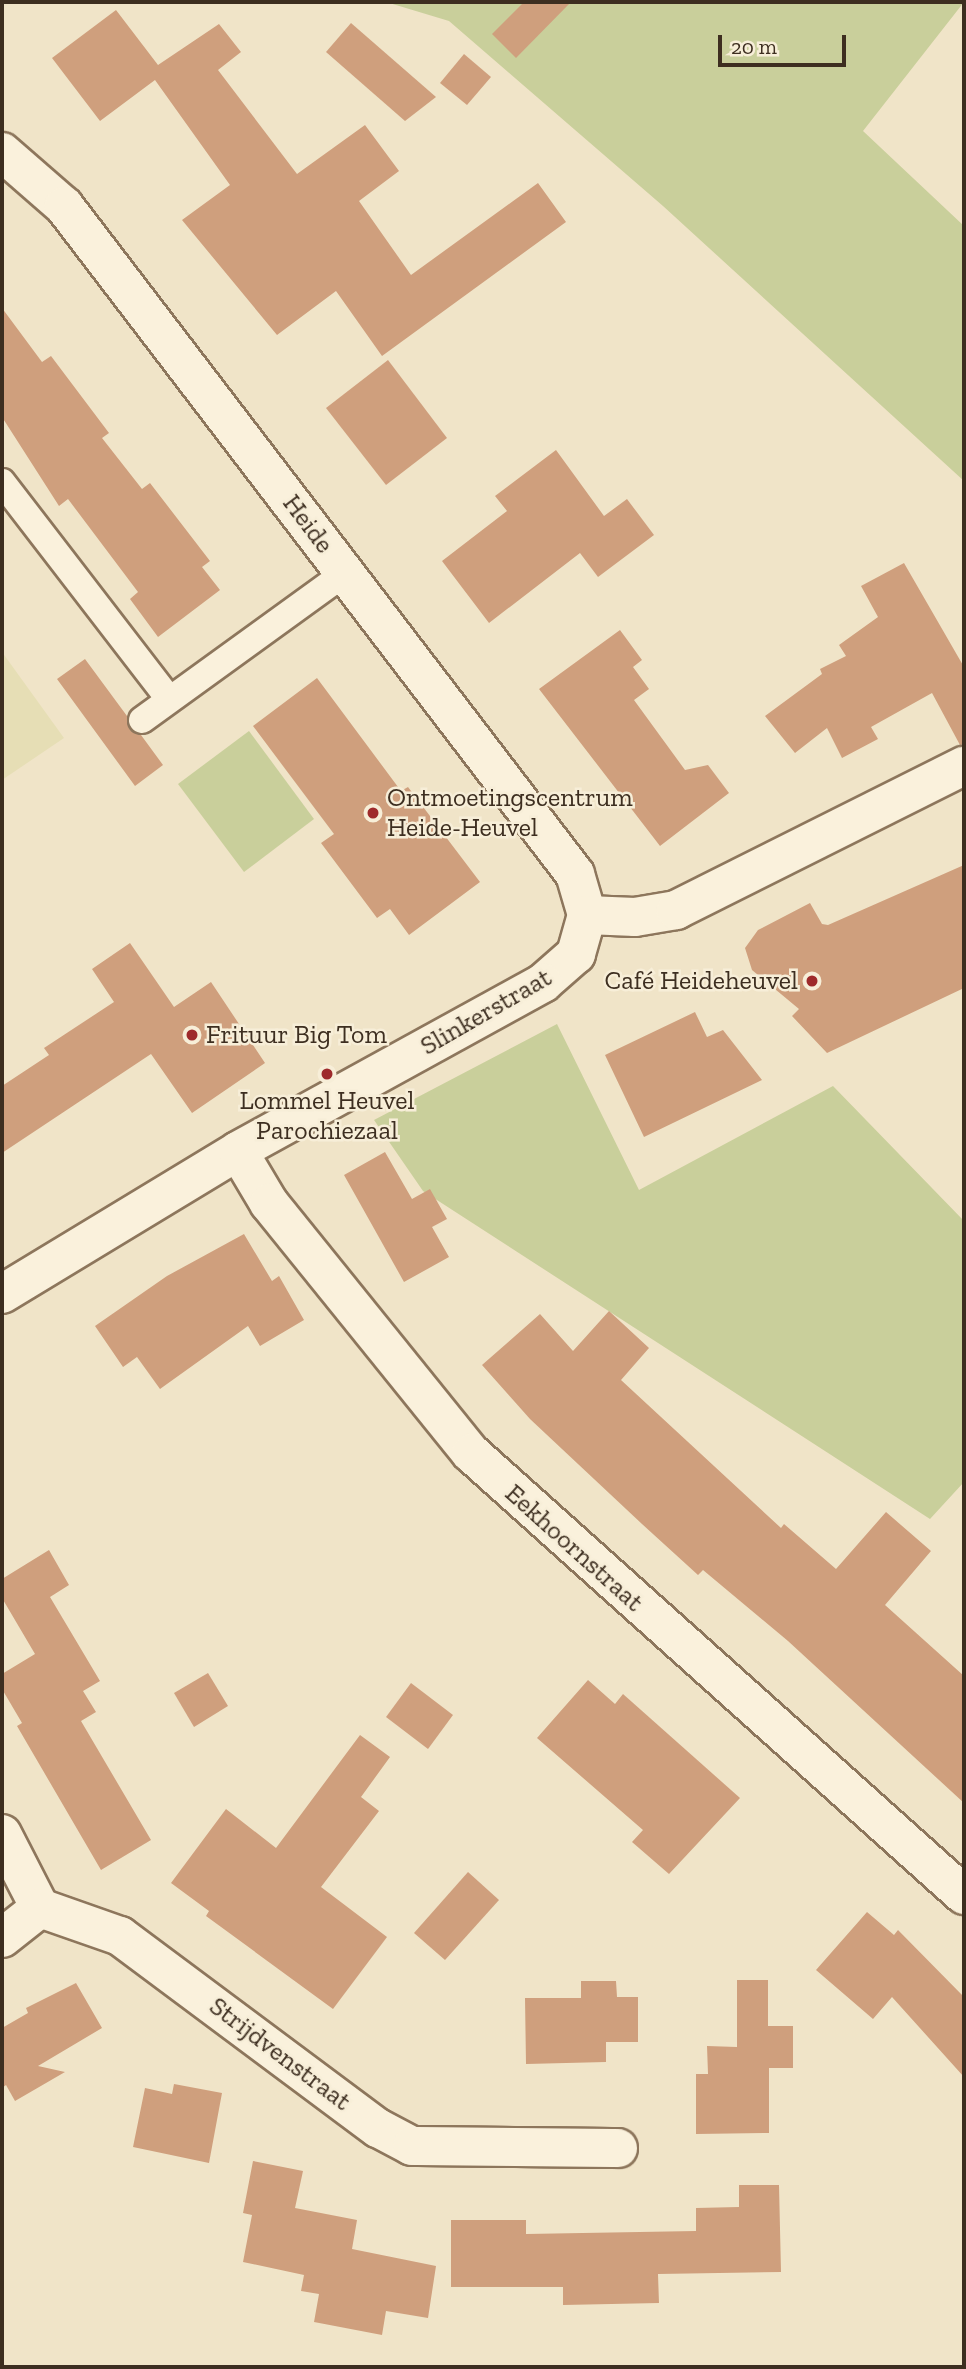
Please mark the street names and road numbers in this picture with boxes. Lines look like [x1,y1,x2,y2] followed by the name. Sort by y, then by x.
[276,489,340,559] street label: Heide
[415,962,557,1062] street label: Slinkerstraat
[499,1478,649,1618] street label: Eekhoornstraat
[203,1991,357,2117] street label: Strijdvenstraat

